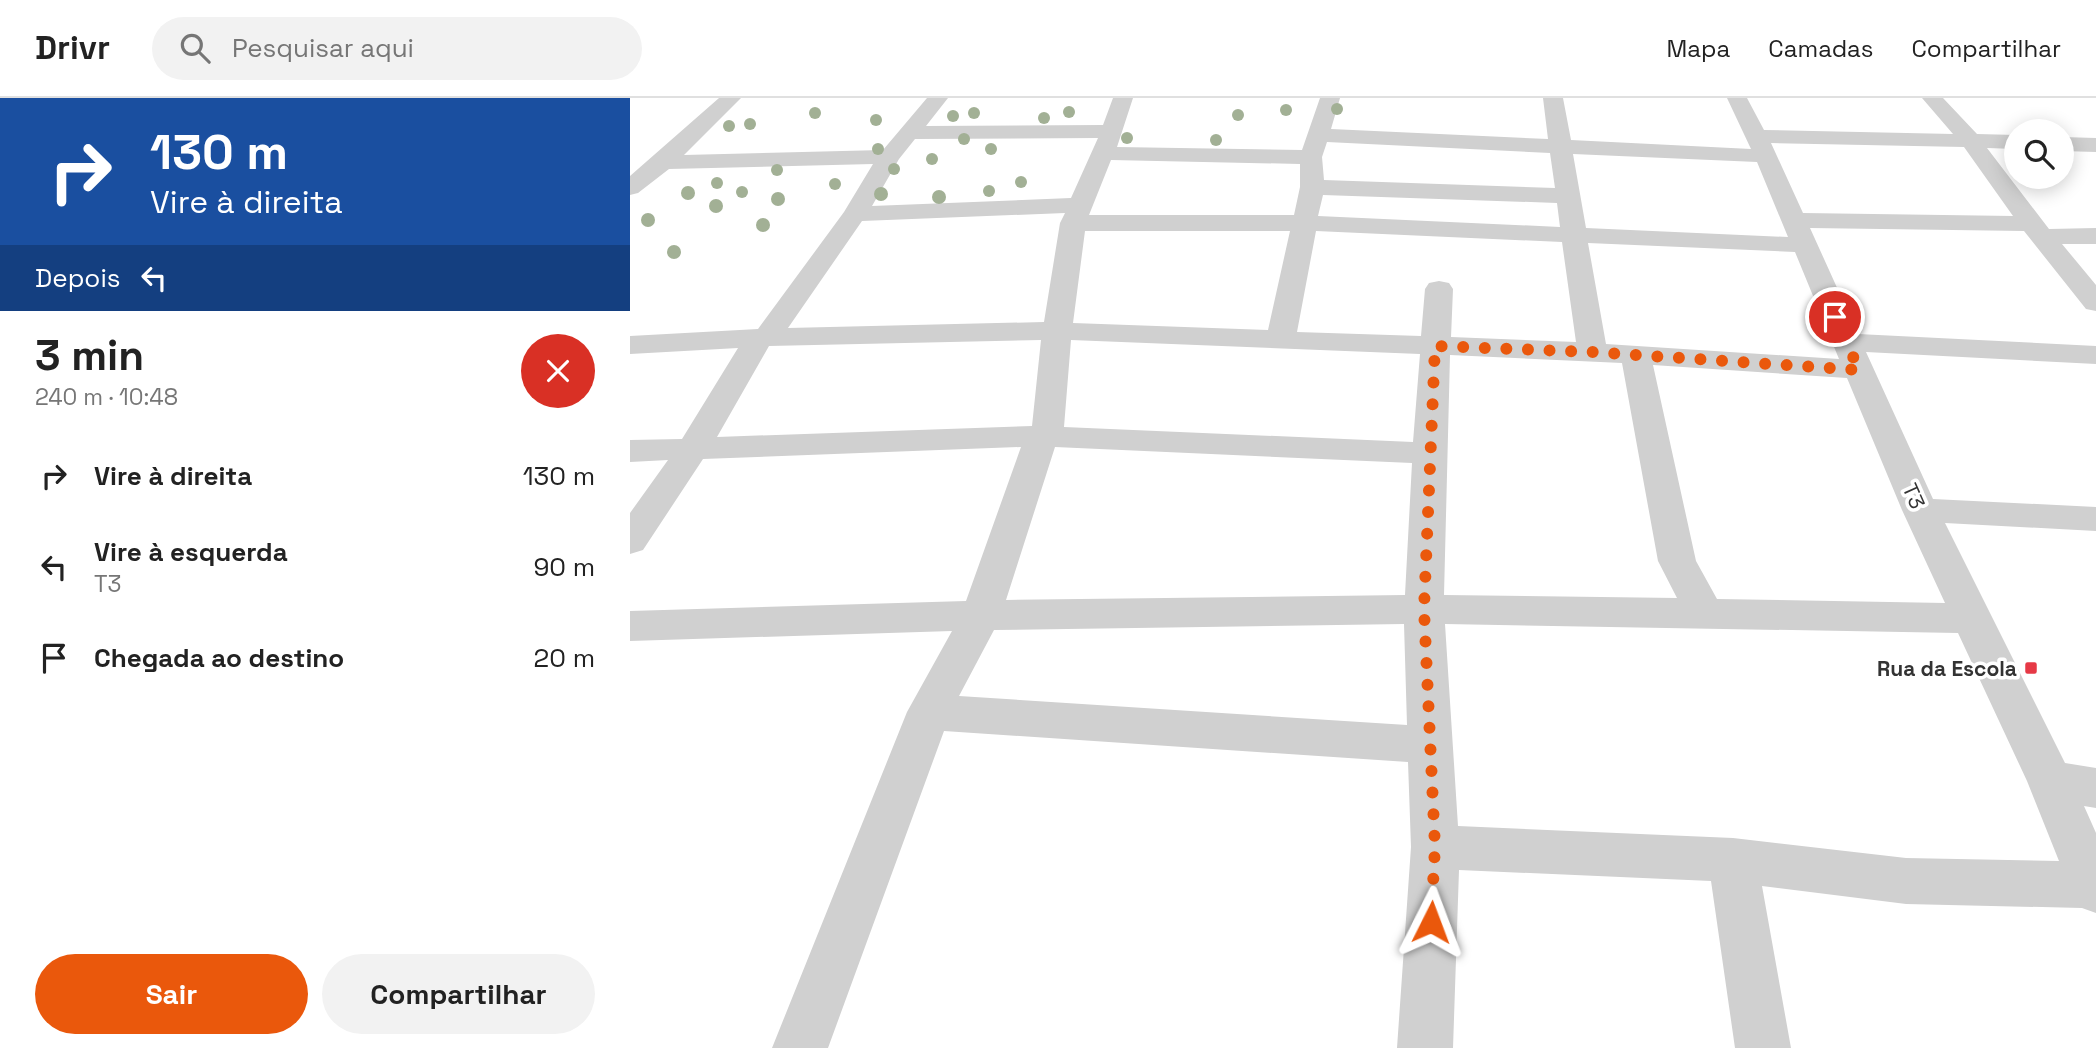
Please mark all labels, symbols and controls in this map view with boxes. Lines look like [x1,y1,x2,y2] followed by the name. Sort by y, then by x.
[152,17,642,80] search box
[35,27,110,69] text: Drivr
[176,29,214,67] icon: search
[232,31,414,65] text: Pesquisar aqui
[1666,33,1730,64] text: Mapa
[1768,33,1873,64] text: Camadas
[1911,33,2061,64] text: Compartilhar
[2004,119,2074,189] map controls
[2004,119,2074,189] button: search
[150,121,288,183] text: 130 m
[35,126,126,217] icon: right
[150,182,343,222] text: Vire à direita
[135,259,173,297] icon: left
[35,261,121,295] text: Depois
[1805,287,1865,347] pin
[1816,298,1854,336] icon: arrive
[35,329,144,382] text: 3 min
[521,334,595,408] button: close
[35,382,178,412] text: 240 m · 10:48
[35,457,73,495] icon: right
[94,459,252,493] text: Vire à direita
[523,459,595,493] text: 130 m
[1897,479,1931,513] street label: T3
[94,535,288,569] text: Vire à esquerda
[35,548,73,586] icon: left
[533,550,595,584] text: 90 m
[94,569,121,599] text: T3
[35,639,73,677] icon: arrive
[94,641,344,675] text: Chegada ao destino
[534,641,595,675] text: 20 m
[1877,655,2017,682] place label: Rua da Escola
[2023,660,2039,676] marker: Rua da Escola
[1394,885,1468,959] position arrow
[35,954,308,1034] button: Sair
[322,954,595,1034] button: Compartilhar

